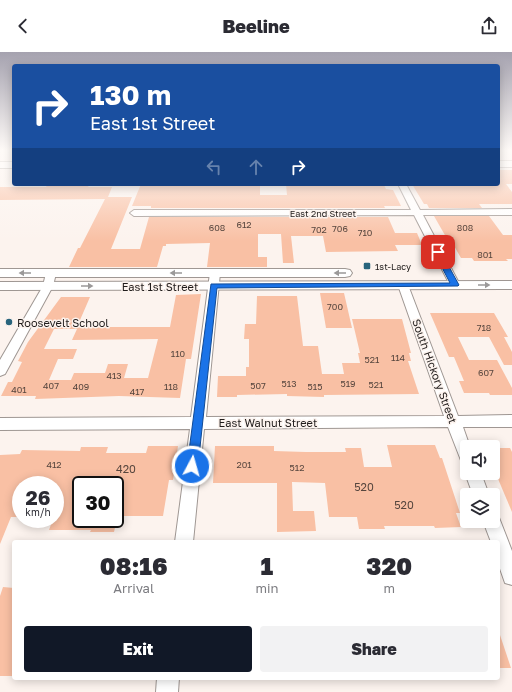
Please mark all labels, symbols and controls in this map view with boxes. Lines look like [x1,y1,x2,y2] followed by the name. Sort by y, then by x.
[12,15,34,37] icon: back
[222,15,290,37] text: Beeline
[478,15,500,37] icon: share
[90,78,171,111] text: 130 m
[24,80,76,132] icon: right
[90,112,215,134] text: East 1st Street
[203,156,225,178] icon: left
[245,156,267,178] icon: ahead
[287,156,309,178] icon: right
[290,208,357,219] street label: East 2nd Street
[236,219,252,230] house number: 612
[209,222,225,233] house number: 608
[457,222,473,233] house number: 808
[332,223,348,234] house number: 706
[311,224,327,235] house number: 702
[358,227,373,238] house number: 710
[421,235,455,269] pin
[427,241,449,263] icon: arrive
[477,249,493,260] house number: 801
[362,261,372,271] marker: 1st-Lacy
[375,261,411,272] place label: 1st-Lacy
[18,270,31,276] one-way arrow
[169,270,182,276] one-way arrow
[333,270,346,276] one-way arrow
[122,280,198,293] street label: East 1st Street
[478,282,491,288] one-way arrow
[81,283,94,289] one-way arrow
[327,301,343,312] house number: 700
[17,316,109,329] place label: Roosevelt School
[4,317,14,327] marker: Roosevelt School
[410,317,460,425] street label: South Hickory Street
[477,322,491,333] house number: 718
[171,348,186,359] house number: 110
[391,352,406,363] house number: 114
[365,354,380,365] house number: 521
[478,367,494,378] house number: 607
[106,370,122,381] house number: 413
[282,378,296,389] house number: 513
[340,378,356,389] house number: 519
[369,379,384,390] house number: 521
[43,380,59,391] house number: 407
[250,380,266,391] house number: 507
[73,381,89,392] house number: 409
[164,381,178,392] house number: 118
[308,381,322,392] house number: 515
[11,384,27,395] house number: 401
[130,386,145,397] house number: 417
[219,416,317,429] street label: East Walnut Street
[460,440,500,528] map controls
[460,440,500,480] button: sound
[171,445,213,487] position arrow
[46,459,62,470] house number: 412
[236,459,252,470] house number: 201
[116,462,136,475] house number: 420
[290,462,304,473] house number: 512
[72,476,124,528] speed limit sign: 30
[354,480,374,493] house number: 520
[26,485,50,509] text: 26
[460,488,500,528] button: layers
[394,498,414,511] house number: 520
[25,506,51,518] text: km/h
[100,551,168,580] text: 08:16
[261,551,273,580] text: 1
[366,551,412,580] text: 320
[113,580,154,596] text: Arrival
[255,580,278,596] text: min
[383,580,395,596] text: m
[24,626,252,672] button: Exit
[260,626,488,672] button: Share

